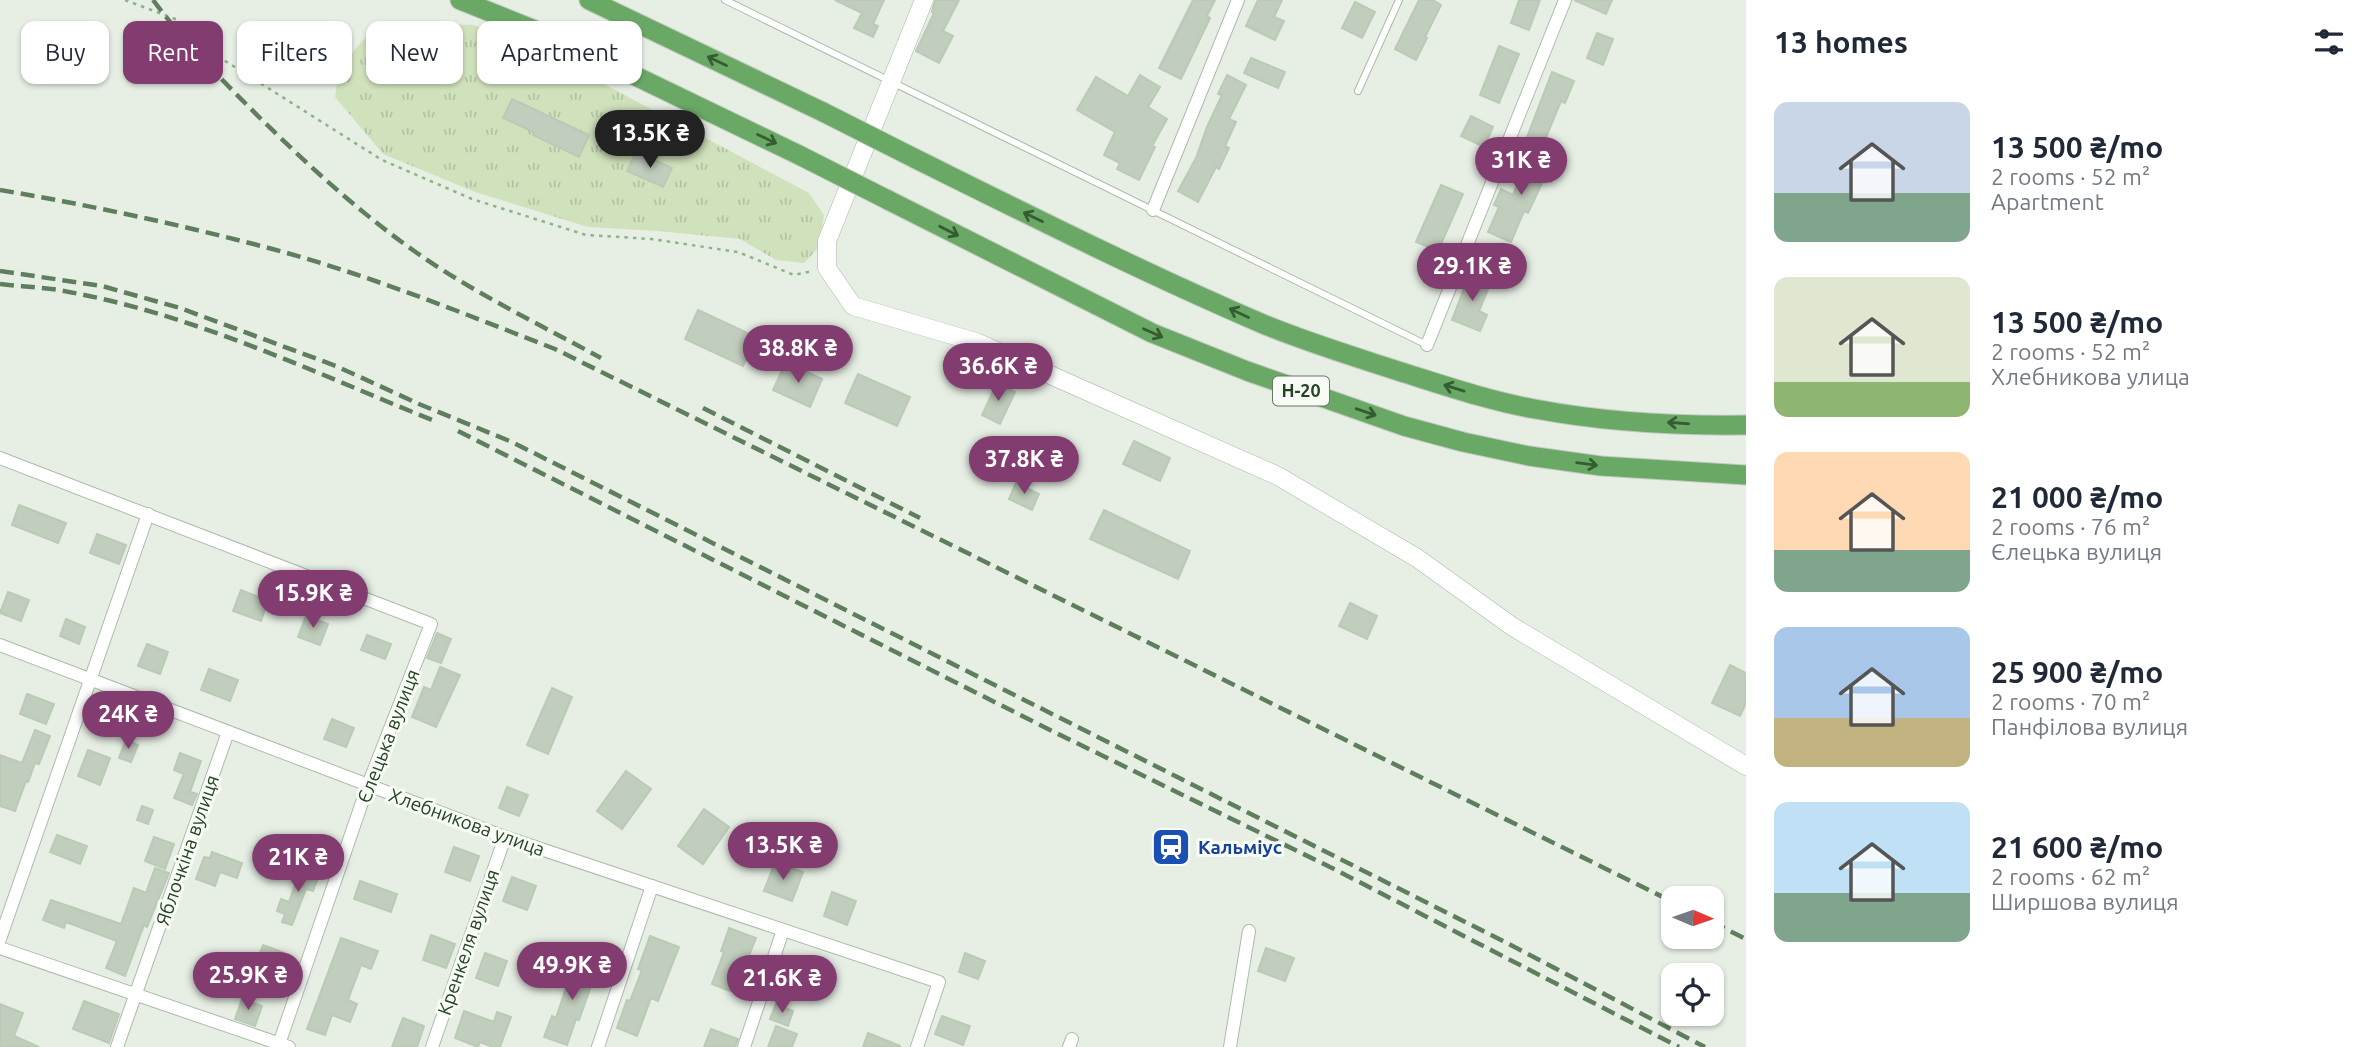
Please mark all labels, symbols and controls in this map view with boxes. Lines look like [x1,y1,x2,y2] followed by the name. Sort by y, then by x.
[21,21,109,84] chip: Buy
[123,21,223,84] chip: Rent
[237,21,352,84] chip: Filters
[366,21,463,84] chip: New
[477,21,642,84] chip: Apartment
[2310,23,2348,61] icon: filters
[1774,25,1908,59] text: 13 homes
[707,54,728,67] one-way arrow
[585,110,715,170] pin: 13.5K ₴
[611,120,689,145] text: 13.5K ₴
[1830,130,1914,214] icon: home
[1991,130,2163,164] text: 13 500 ₴/mo
[756,133,777,147] one-way arrow
[1472,138,1570,197] pin: 31K ₴
[1491,147,1551,172] text: 31K ₴
[1991,164,2150,189] text: 2 rooms · 52 m²
[1991,189,2104,214] text: Apartment
[1023,209,1044,223] one-way arrow
[938,224,959,238] one-way arrow
[1407,244,1537,303] pin: 29.1K ₴
[1433,253,1511,278] text: 29.1K ₴
[1830,305,1914,389] icon: home
[1991,305,2163,339] text: 13 500 ₴/mo
[1229,306,1250,319] one-way arrow
[733,326,863,385] pin: 38.8K ₴
[1142,327,1163,340] one-way arrow
[759,335,837,360] text: 38.8K ₴
[1991,339,2150,364] text: 2 rooms · 52 m²
[933,344,1063,403] pin: 36.6K ₴
[959,353,1037,378] text: 36.6K ₴
[1991,364,2190,389] text: Хлебникова улица
[1273,376,1329,405] road number: Н-20
[1443,381,1465,394] one-way arrow
[1354,407,1376,420] one-way arrow
[1667,417,1690,430] one-way arrow
[959,436,1089,496] pin: 37.8K ₴
[985,446,1063,471] text: 37.8K ₴
[1575,457,1597,470] one-way arrow
[1830,480,1914,564] icon: home
[1991,480,2163,514] text: 21 000 ₴/mo
[1991,514,2150,539] text: 2 rooms · 76 m²
[1991,539,2162,564] text: Єлецька вулиця
[248,570,378,630] pin: 15.9K ₴
[274,580,352,605] text: 15.9K ₴
[1830,655,1914,739] icon: home
[1991,655,2163,689] text: 25 900 ₴/mo
[352,666,424,806] street label: Єлецька вулиця
[1991,689,2150,714] text: 2 rooms · 70 m²
[79,692,177,751] pin: 24K ₴
[98,701,158,726] text: 24K ₴
[1991,714,2188,739] text: Панфілова вулиця
[151,772,223,928] street label: Яблочкіна вулиця
[386,784,548,860] street label: Хлебникова улица
[718,822,848,882] pin: 13.5K ₴
[1150,826,1192,868] station icon: Кальміус
[1830,830,1914,914] icon: home
[1991,830,2163,864] text: 21 600 ₴/mo
[744,832,822,857] text: 13.5K ₴
[249,834,347,894] pin: 21K ₴
[1198,836,1282,858] place label: Кальміус
[268,844,328,869] text: 21K ₴
[1991,864,2150,889] text: 2 rooms · 62 m²
[433,866,503,1018] street label: Кренкеля вулиця
[1661,886,1724,948] north arrow
[1661,886,1724,1026] map controls
[1991,889,2179,914] text: Ширшова вулиця
[507,942,637,1002] pin: 49.9K ₴
[533,952,611,977] text: 49.9K ₴
[183,953,313,1012] pin: 25.9K ₴
[717,956,847,1015] pin: 21.6K ₴
[209,962,287,987] text: 25.9K ₴
[1661,963,1724,1026] button: locate
[743,965,821,990] text: 21.6K ₴

